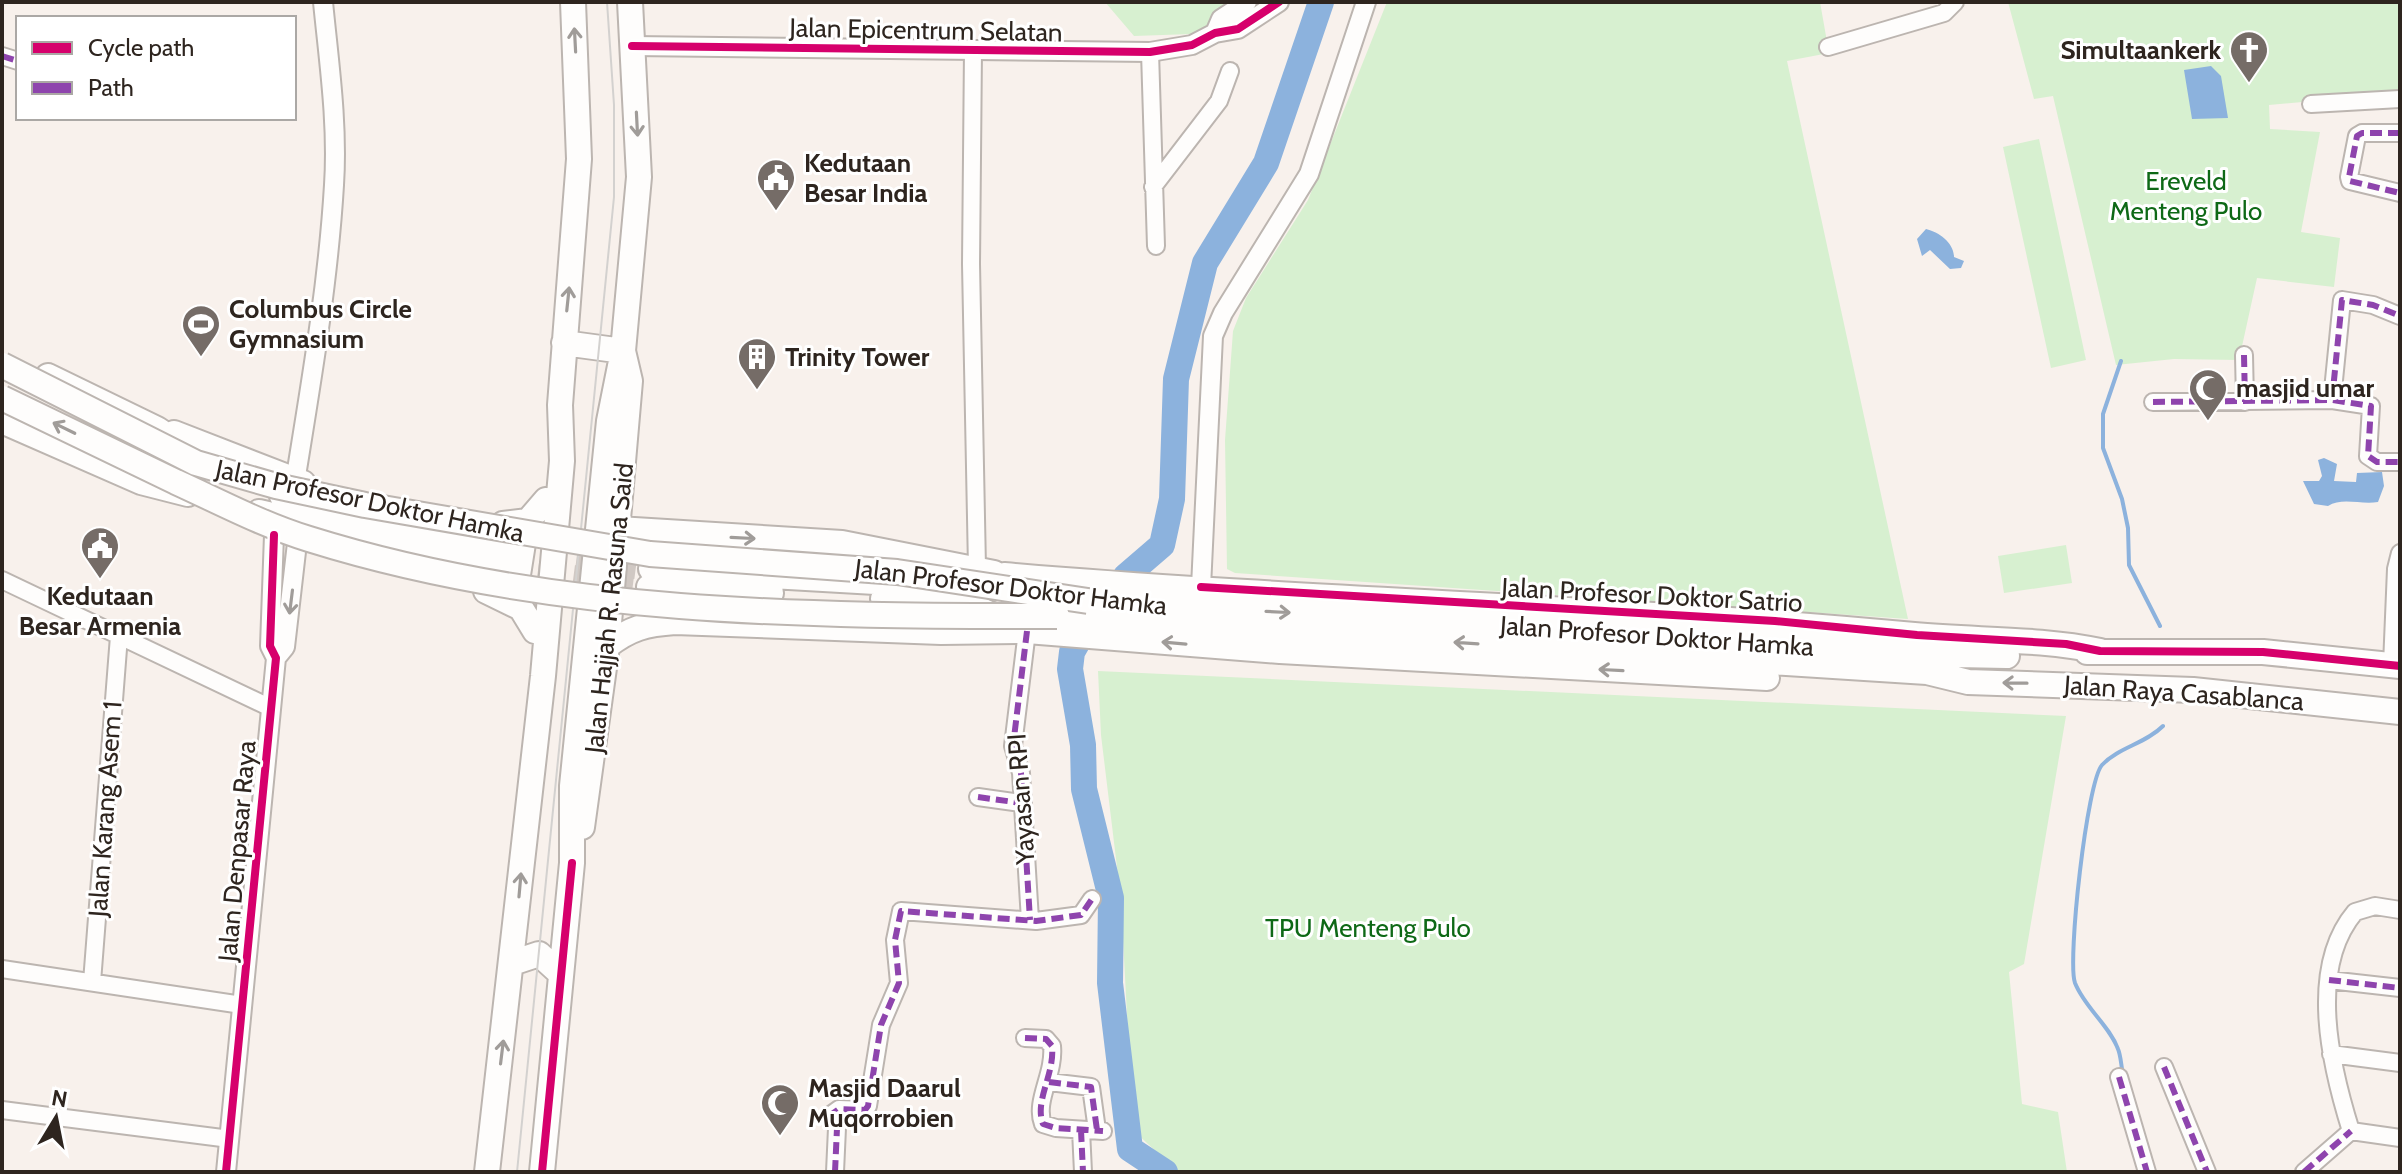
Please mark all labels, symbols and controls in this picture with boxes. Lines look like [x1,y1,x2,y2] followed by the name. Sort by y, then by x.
[788,12,1063,48] street label: Jalan Epicentrum Selatan
[16,16,296,120] legend
[568,27,583,54] one-way arrow
[2228,29,2270,84] church icon: Simultaankerk
[88,33,194,62] text: Cycle path
[2060,34,2221,66] place label: Simultaankerk
[88,73,134,102] text: Path
[630,110,645,137] one-way arrow
[804,147,928,209] place label: Kedutaan Besar India
[755,157,797,212] public building icon: Kedutaan Besar India
[2110,165,2262,227] park label: Ereveld Menteng Pulo
[561,286,576,313] one-way arrow
[229,293,412,355] place label: Columbus Circle Gymnasium
[180,303,222,358] sports icon: Columbus Circle Gymnasium
[736,336,778,391] building icon: Trinity Tower
[785,341,930,373] place label: Trinity Tower
[2187,367,2229,422] mosque icon: masjid umar
[2236,372,2375,404] place label: masjid umar
[52,420,76,435] one-way arrow
[212,452,528,549] street label: Jalan Profesor Doktor Hamka
[578,461,640,756] street label: Jalan Hajjah R. Rasuna Said
[79,525,121,580] public building icon: Kedutaan Besar Armenia
[729,530,756,545] one-way arrow
[852,552,1170,622] street label: Jalan Profesor Doktor Hamka
[1500,571,1803,619] street label: Jalan Profesor Doktor Satrio
[19,580,181,642] place label: Kedutaan Besar Armenia
[283,588,298,615] one-way arrow
[1264,605,1291,620] one-way arrow
[1498,609,1815,663] street label: Jalan Profesor Doktor Hamka
[1161,635,1188,650] one-way arrow
[1453,635,1480,650] one-way arrow
[1598,663,1625,678] one-way arrow
[2062,669,2305,717] street label: Jalan Raya Casablanca
[2002,676,2029,691] one-way arrow
[81,700,128,919] street label: Jalan Karang Asem 1
[1000,732,1042,867] street label: Yayasan RPI
[211,739,263,964] street label: Jalan Denpasar Raya
[513,873,528,899] one-way arrow
[1265,912,1471,944] park label: TPU Menteng Pulo
[494,1039,509,1066] one-way arrow
[808,1072,961,1134] place label: Masjid Daarul Muqorrobien
[16,1078,96,1158] north arrow
[759,1082,801,1137] mosque icon: Masjid Daarul Muqorrobien
[49,1084,69,1113] text: N

